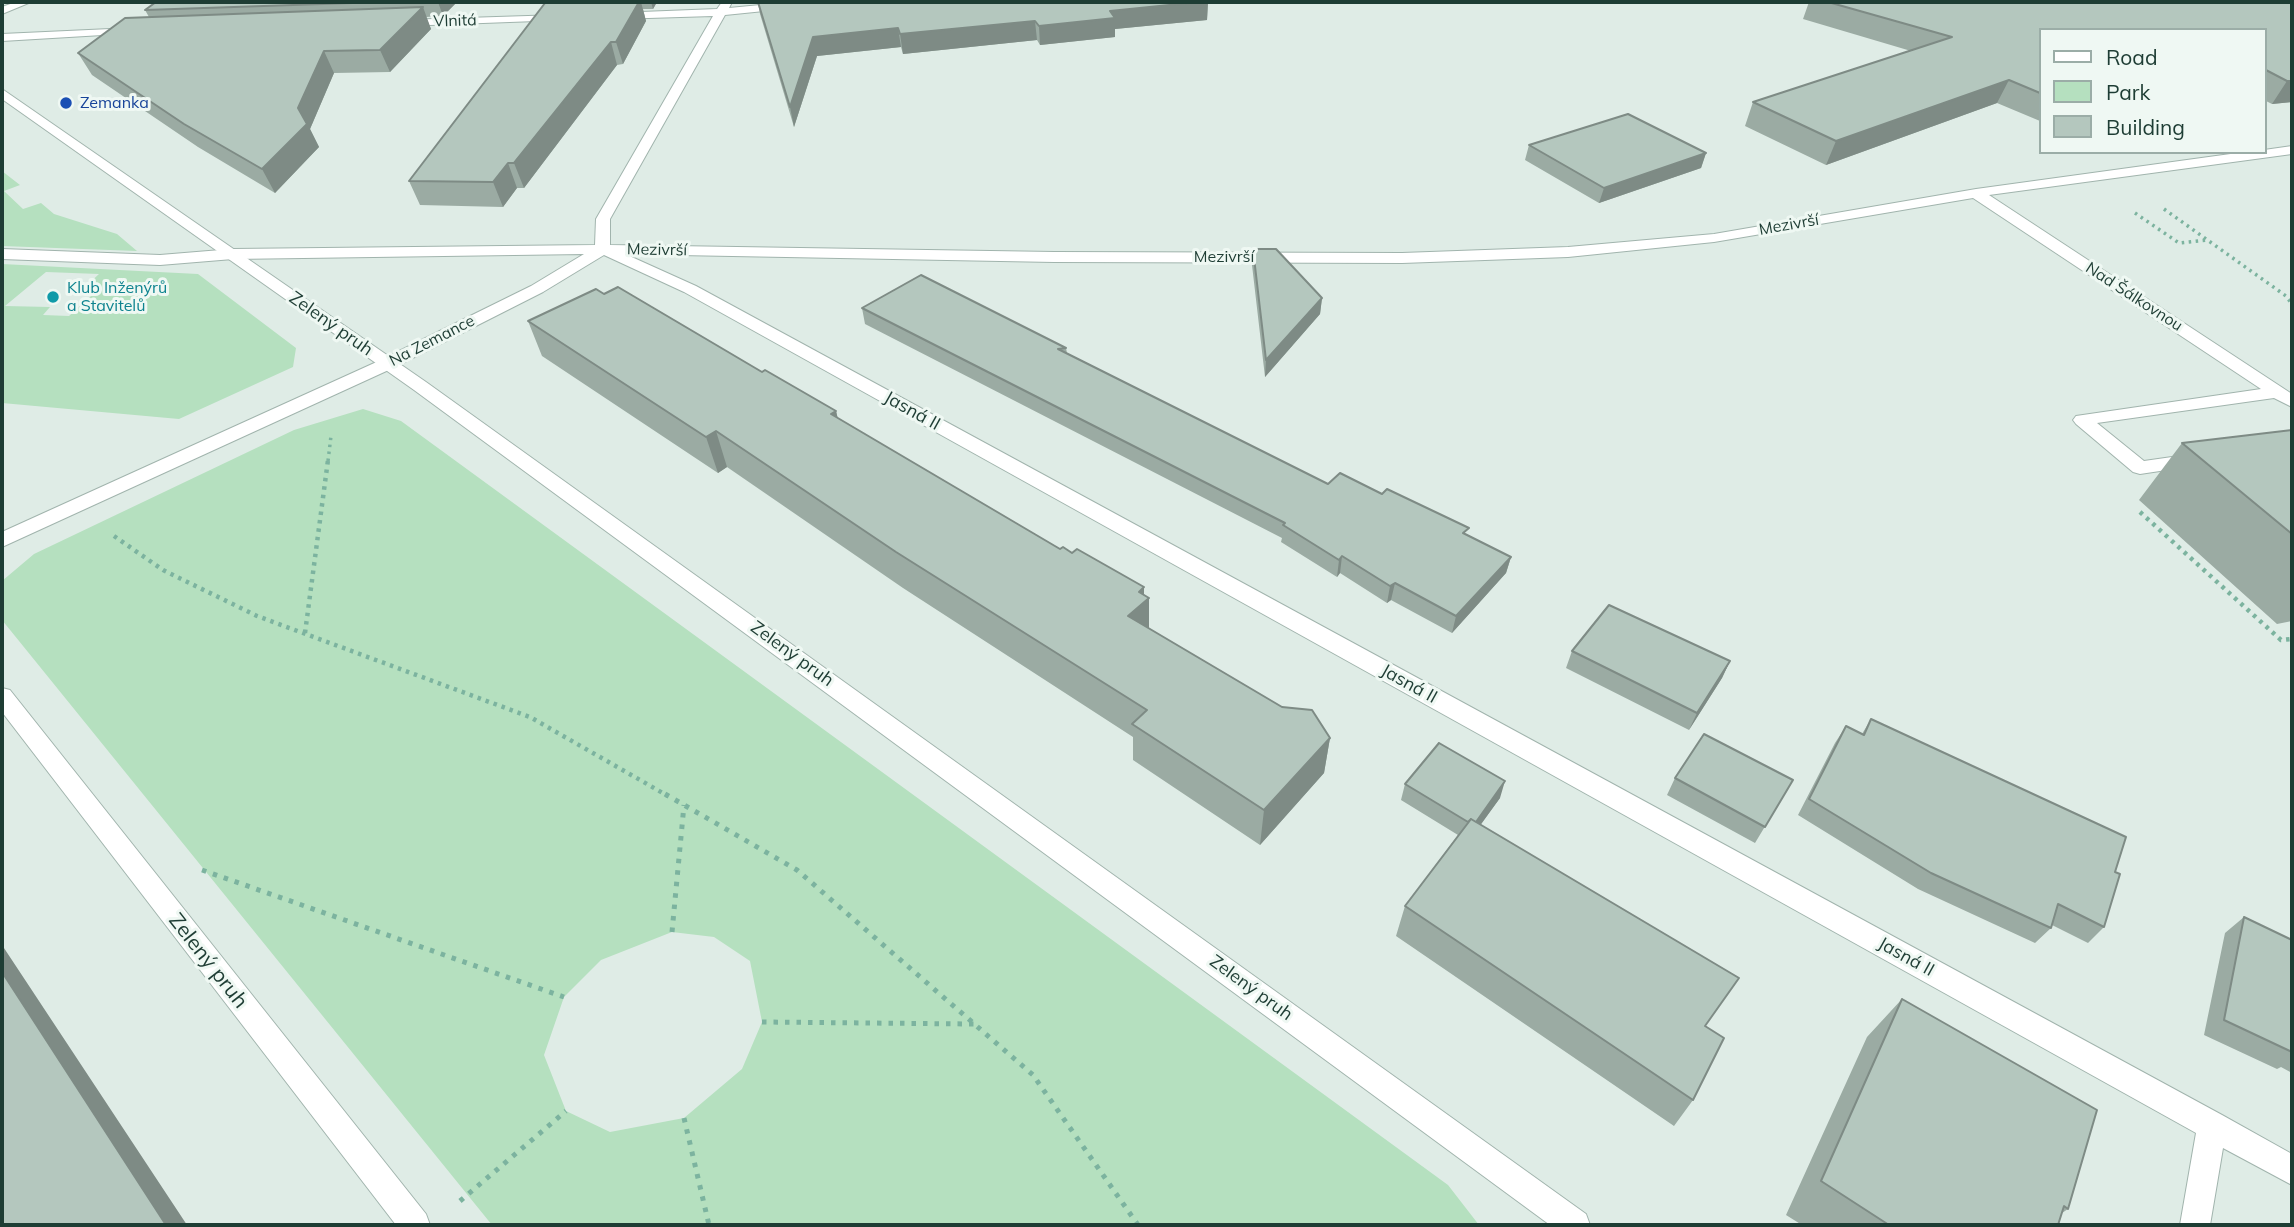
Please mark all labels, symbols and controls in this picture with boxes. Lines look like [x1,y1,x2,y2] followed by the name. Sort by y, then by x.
[433,11,477,31] street label: Vlnitá
[2038,28,2266,154] legend
[2106,44,2157,70] text: Road
[2106,79,2150,105] text: Park
[80,93,149,113] place label: Zemanka
[58,95,74,111] marker: Zemanka
[2106,114,2185,140] text: Building
[1758,210,1820,240] street label: Mezivrší
[627,240,687,260] street label: Mezivrší
[1194,247,1254,267] street label: Mezivrší
[2082,258,2186,336] street label: Nad Šálkovnou
[67,278,167,316] place label: Klub Inženýrů a Stavitelů
[285,287,377,361] street label: Zelený pruh
[45,289,61,305] marker: Klub Inženýrů a Stavitelů
[386,311,478,371] street label: Na Zemance
[880,387,944,435] street label: Jasná II
[746,617,838,691] street label: Zelený pruh
[1377,660,1441,708] street label: Jasná II
[163,909,253,1013] street label: Zelený pruh
[1874,933,1938,981] street label: Jasná II
[1205,951,1297,1025] street label: Zelený pruh

